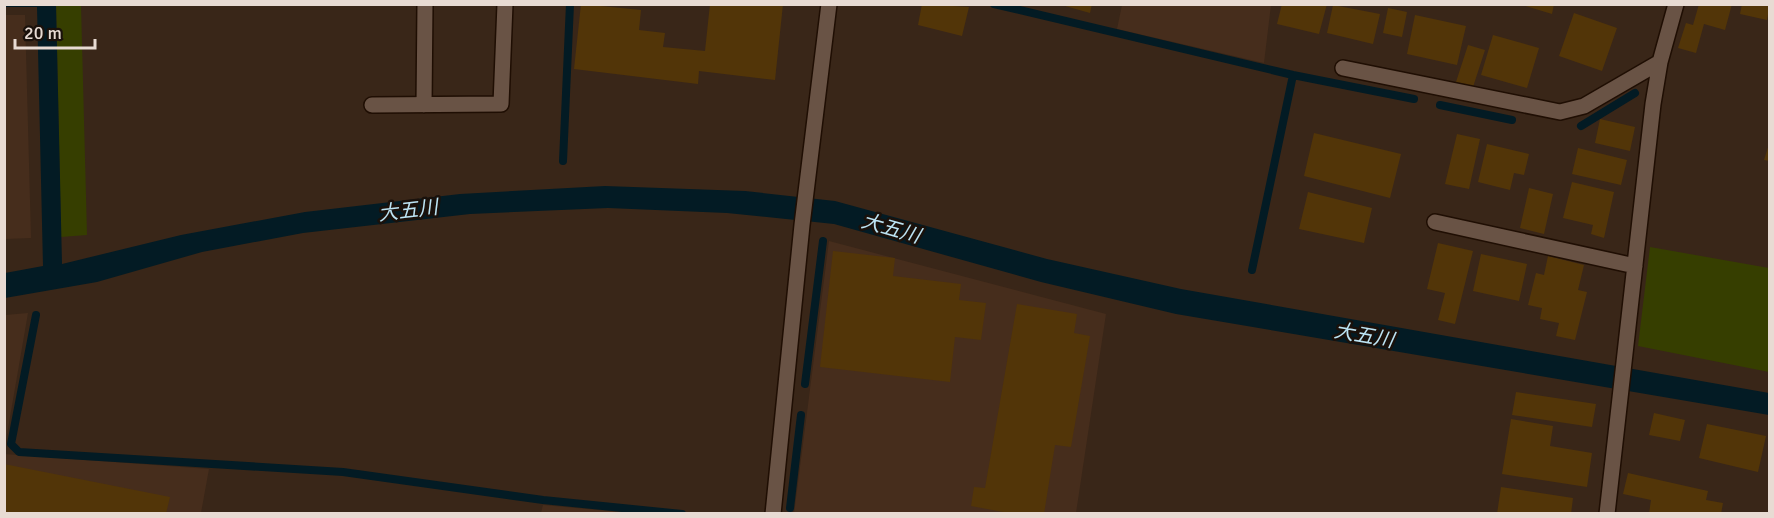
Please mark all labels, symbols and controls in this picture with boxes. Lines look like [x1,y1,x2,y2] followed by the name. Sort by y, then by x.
[15,12,94,50] scale bar
[24,22,62,44] text: 20 m
[377,194,441,227] water label: 大五川
[859,208,925,249] water label: 大五川
[1332,318,1398,353] water label: 大五川

